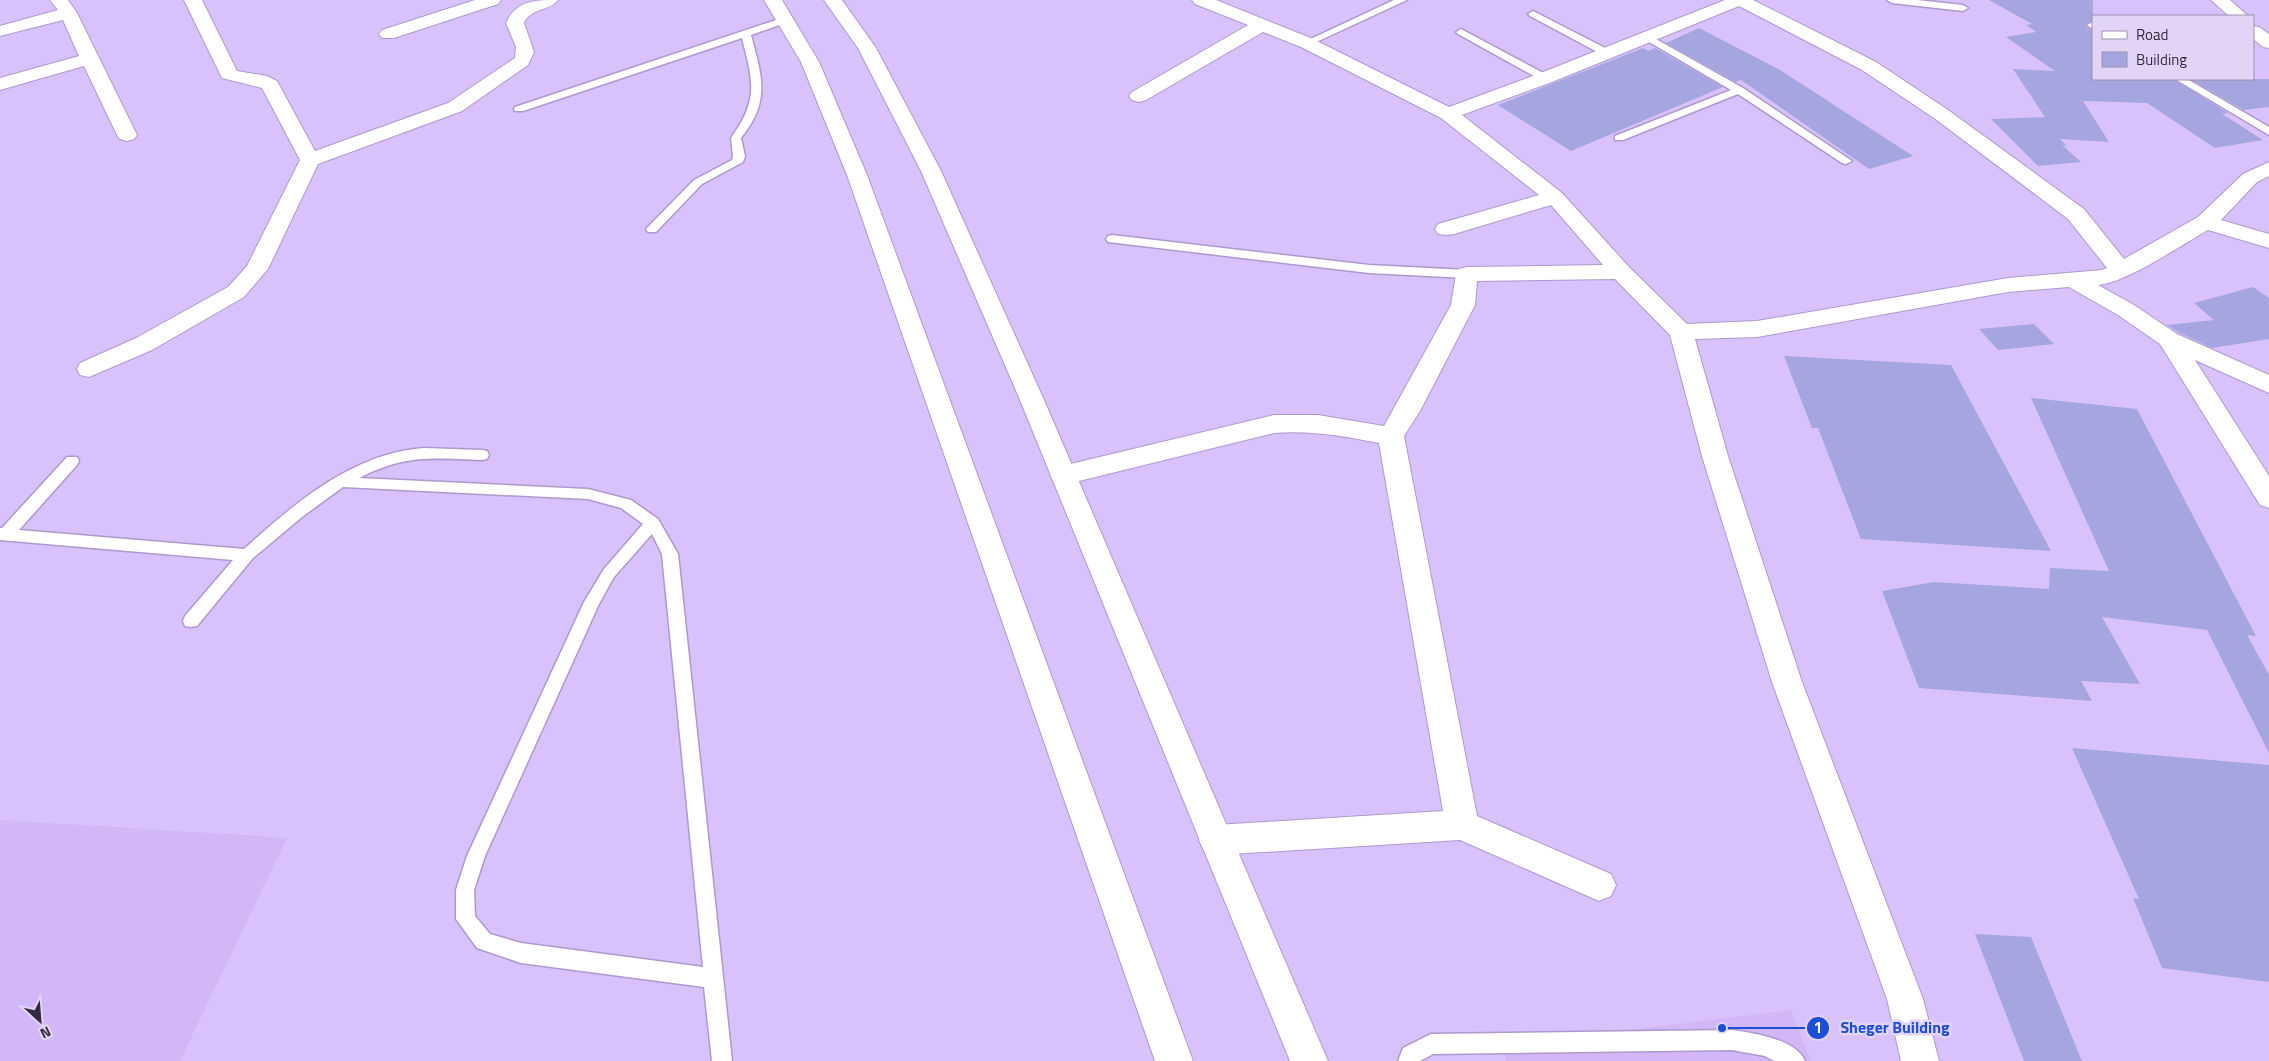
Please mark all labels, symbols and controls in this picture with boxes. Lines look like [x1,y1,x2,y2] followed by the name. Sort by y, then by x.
[2092,15,2254,80] legend
[2136,23,2168,46] text: Road
[2136,48,2187,71] text: Building
[15,996,65,1046] north arrow
[1806,1012,1960,1043] callout: Sheger Building
[1840,1015,1950,1039] text: Sheger Building
[1814,1016,1822,1039] text: 1
[37,1022,55,1045] text: N

